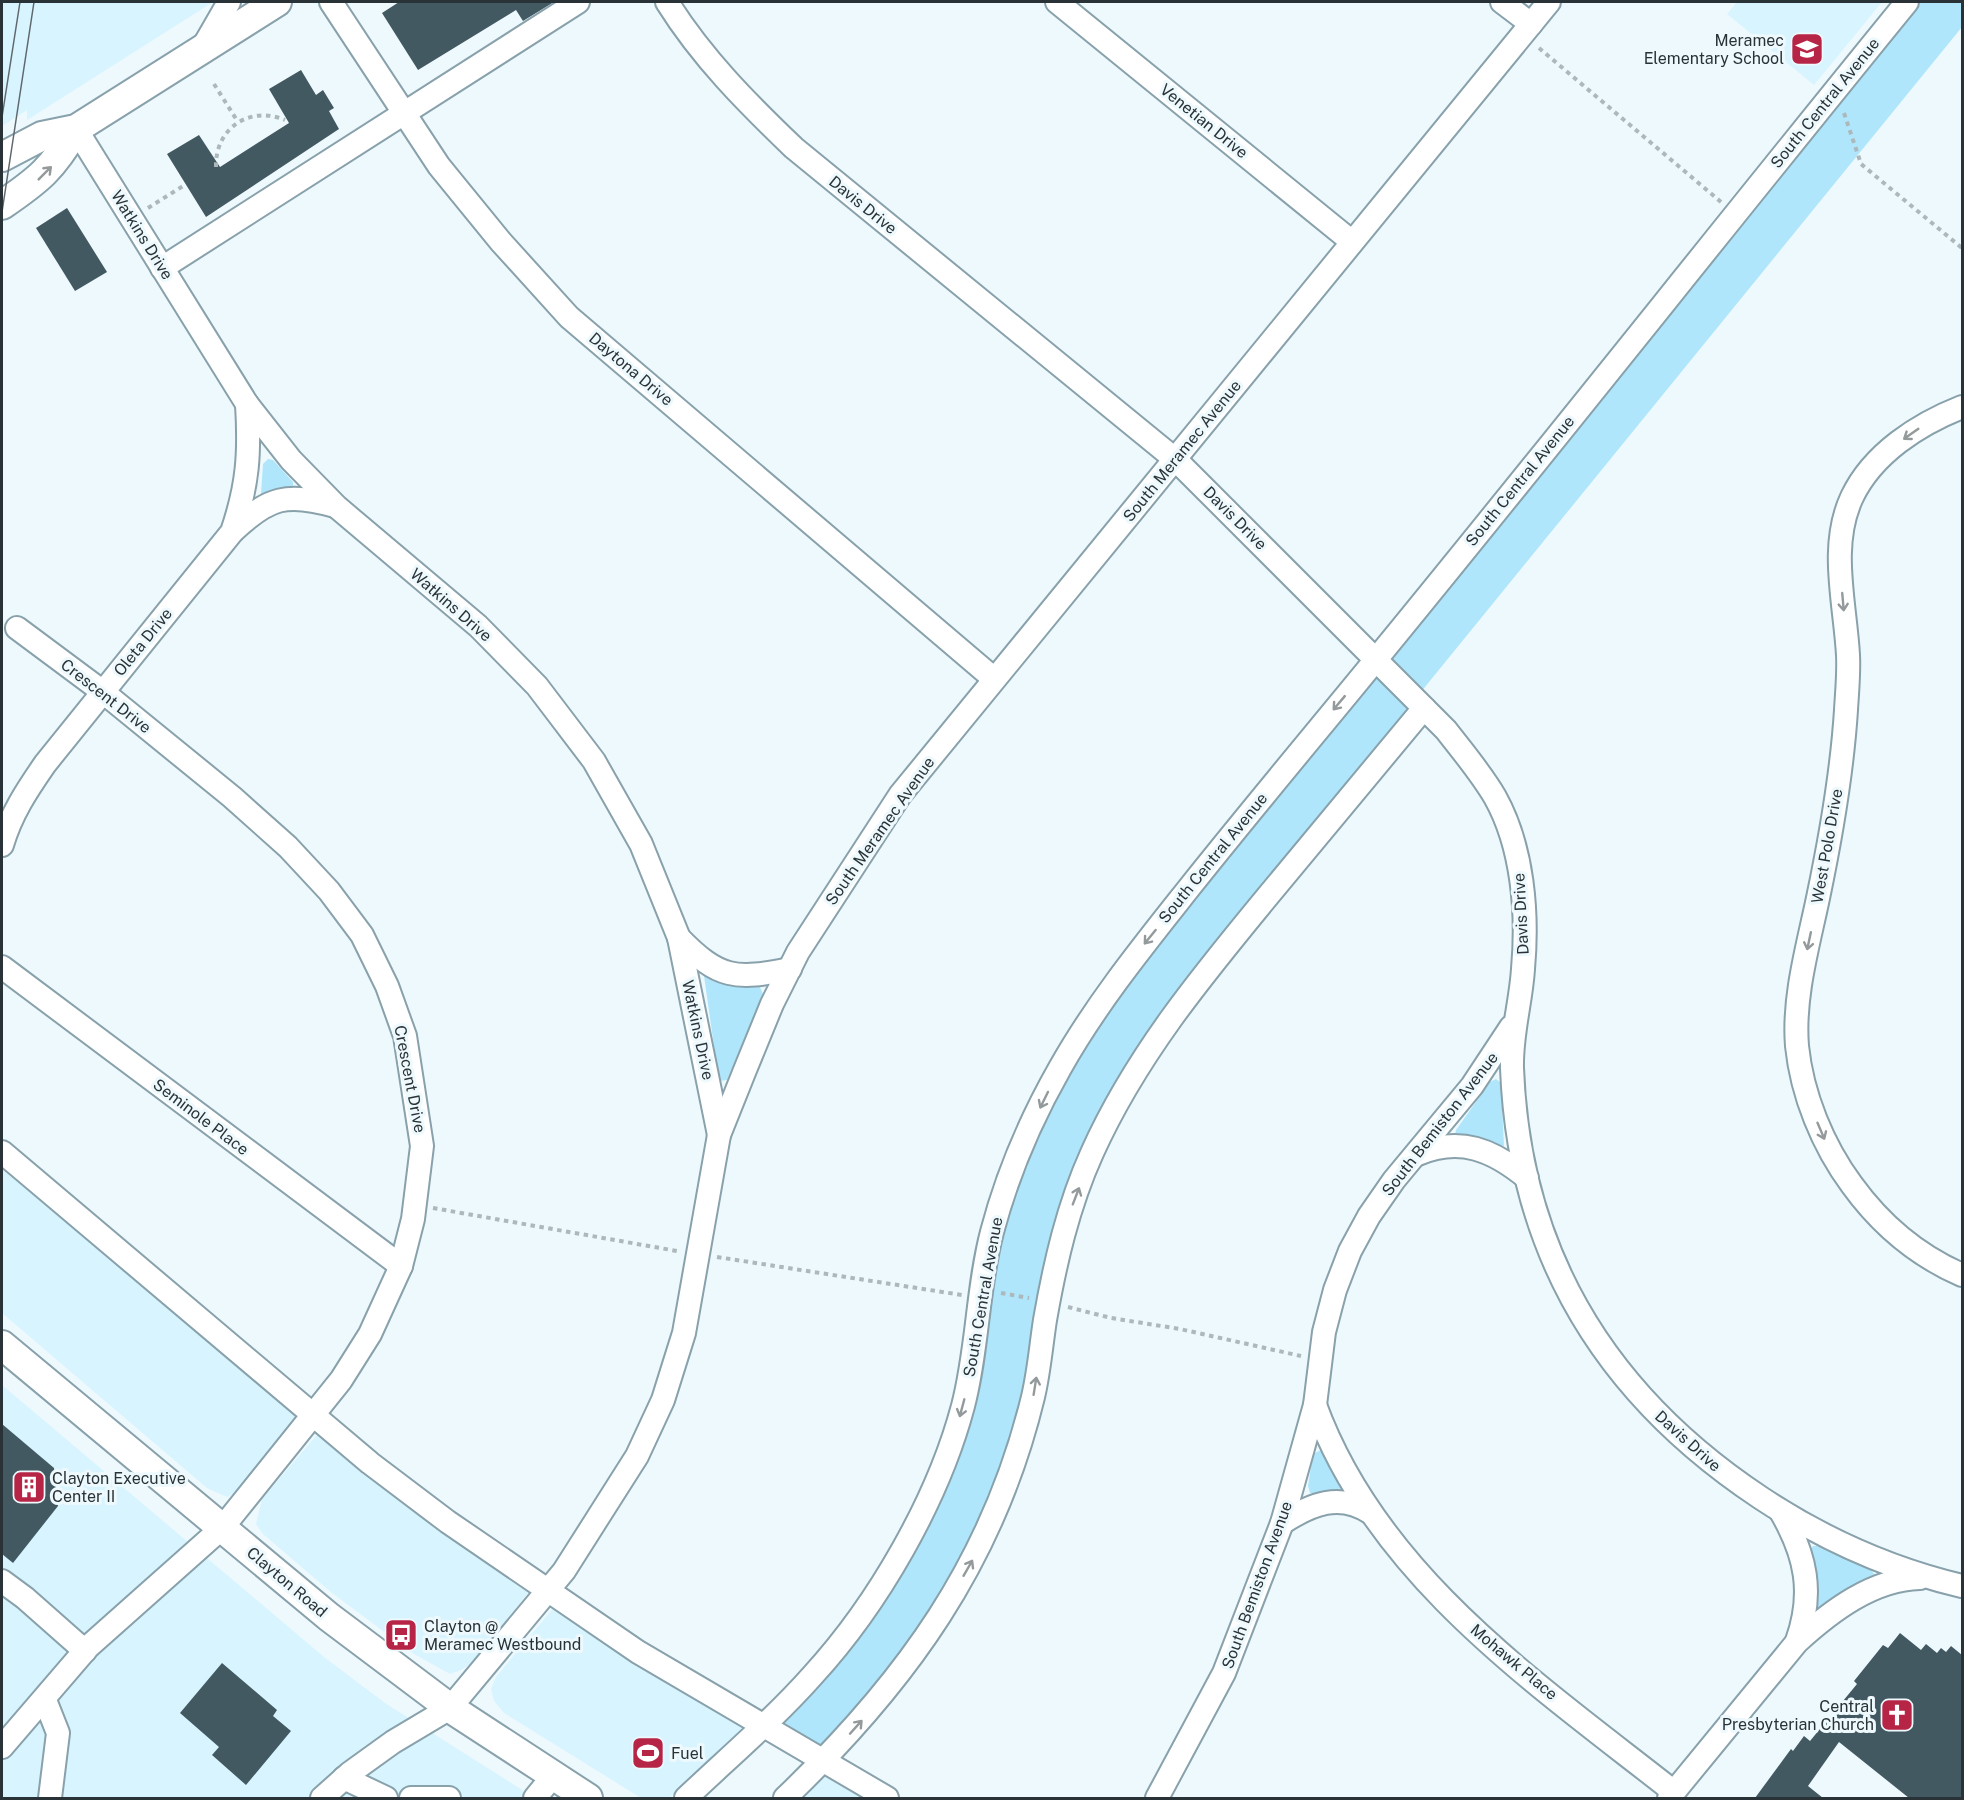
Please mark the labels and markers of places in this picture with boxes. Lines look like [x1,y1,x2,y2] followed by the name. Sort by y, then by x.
[1644,31,1784,68] place label: Meramec Elementary School
[1789,31,1825,67] school or university icon: Meramec Elementary School
[11,1469,47,1505] building icon: Clayton Executive Center II
[52,1469,186,1506] place label: Clayton Executive Center II
[383,1617,419,1653] bus stop icon: Clayton @ Meramec Westbound
[424,1617,581,1654] place label: Clayton @ Meramec Westbound
[1722,1697,1874,1734] place label: Central Presbyterian Church
[1879,1697,1915,1733] church icon: Central Presbyterian Church
[630,1735,666,1771] sports icon: Fuel
[671,1744,704,1763] place label: Fuel

